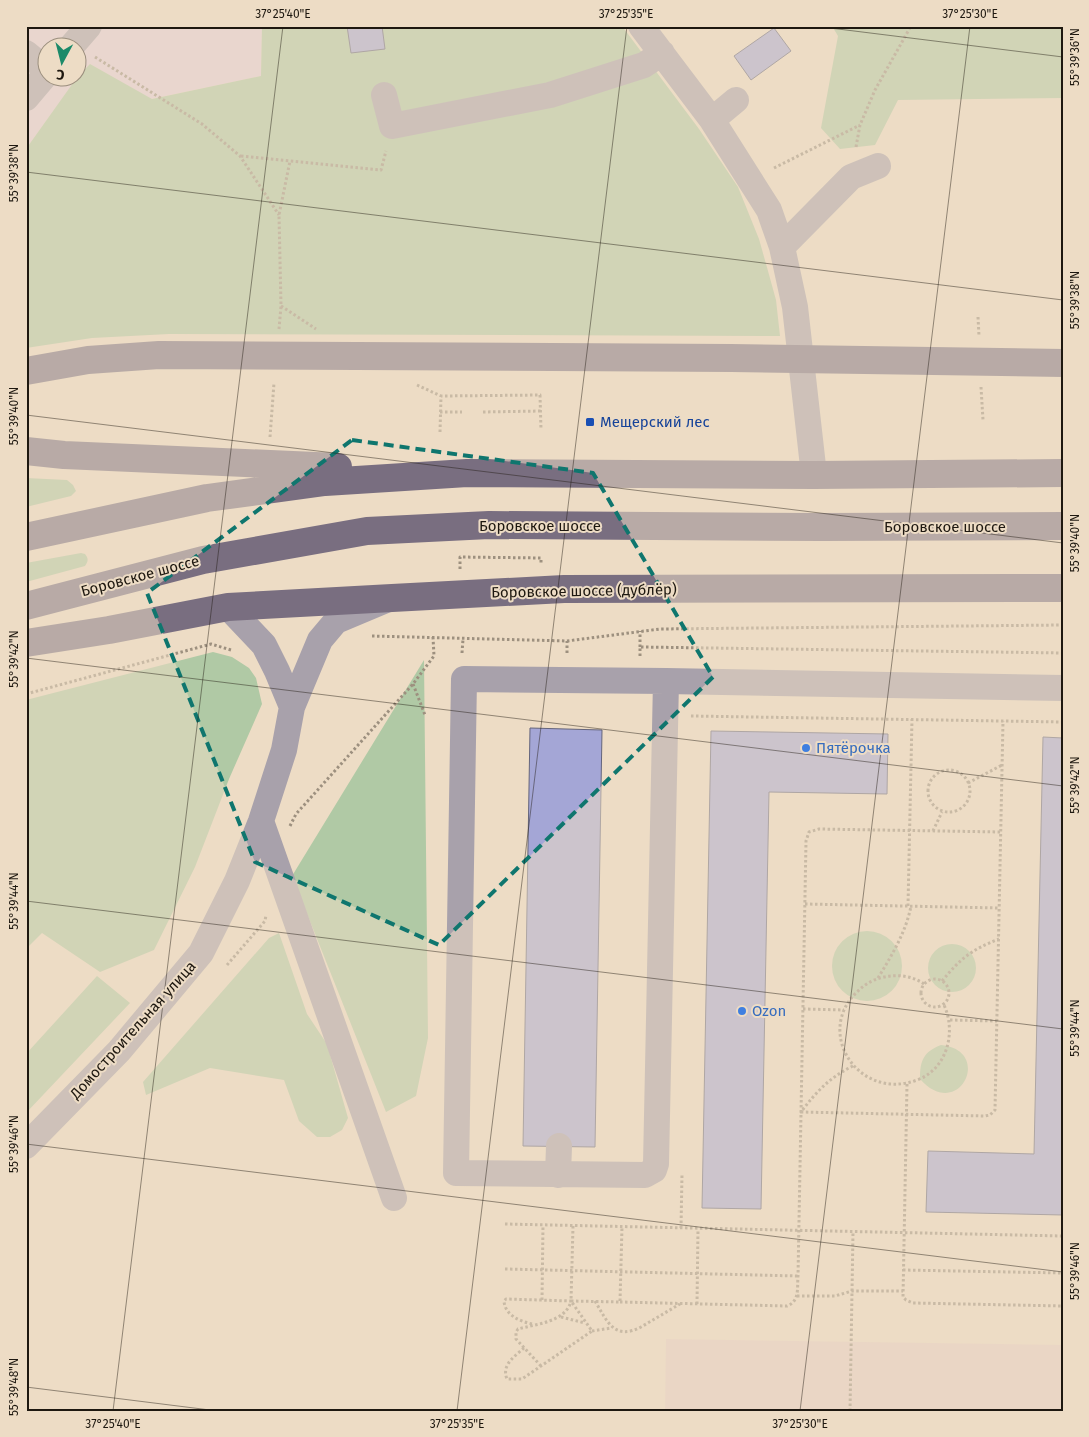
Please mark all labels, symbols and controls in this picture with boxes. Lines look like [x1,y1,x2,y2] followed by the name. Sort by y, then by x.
[255,7,311,21] text: 37°25'40"E
[599,7,653,21] text: 37°25'35"E
[942,7,998,21] text: 37°25'30"E
[1068,28,1082,86] text: 55°39'36"N
[38,38,88,88] north arrow
[55,65,66,83] text: С
[7,144,21,202] text: 55°39'38"N
[1068,271,1082,329] text: 55°39'38"N
[7,387,21,445] text: 55°39'40"N
[600,413,710,431] place label: Мещерский лес
[584,416,596,428] marker: Мещерский лес
[1068,514,1082,572] text: 55°39'40"N
[479,517,601,535] street label: Боровское шоссе
[884,518,1006,536] street label: Боровское шоссе
[79,552,201,600] street label: Боровское шоссе
[491,580,677,602] street label: Боровское шоссе (дублёр)
[7,630,21,688] text: 55°39'42"N
[816,739,891,757] place label: Пятёрочка
[800,742,812,754] marker: Пятёрочка
[1068,756,1082,814] text: 55°39'42"N
[7,872,21,930] text: 55°39'44"N
[66,957,200,1103] street label: Домостроительная улица
[1068,999,1082,1057] text: 55°39'44"N
[752,1002,786,1020] place label: Ozon
[736,1005,748,1017] marker: Ozon
[7,1115,21,1173] text: 55°39'46"N
[1068,1242,1082,1300] text: 55°39'46"N
[7,1358,21,1416] text: 55°39'48"N
[85,1417,141,1431] text: 37°25'40"E
[430,1417,484,1431] text: 37°25'35"E
[772,1417,828,1431] text: 37°25'30"E

